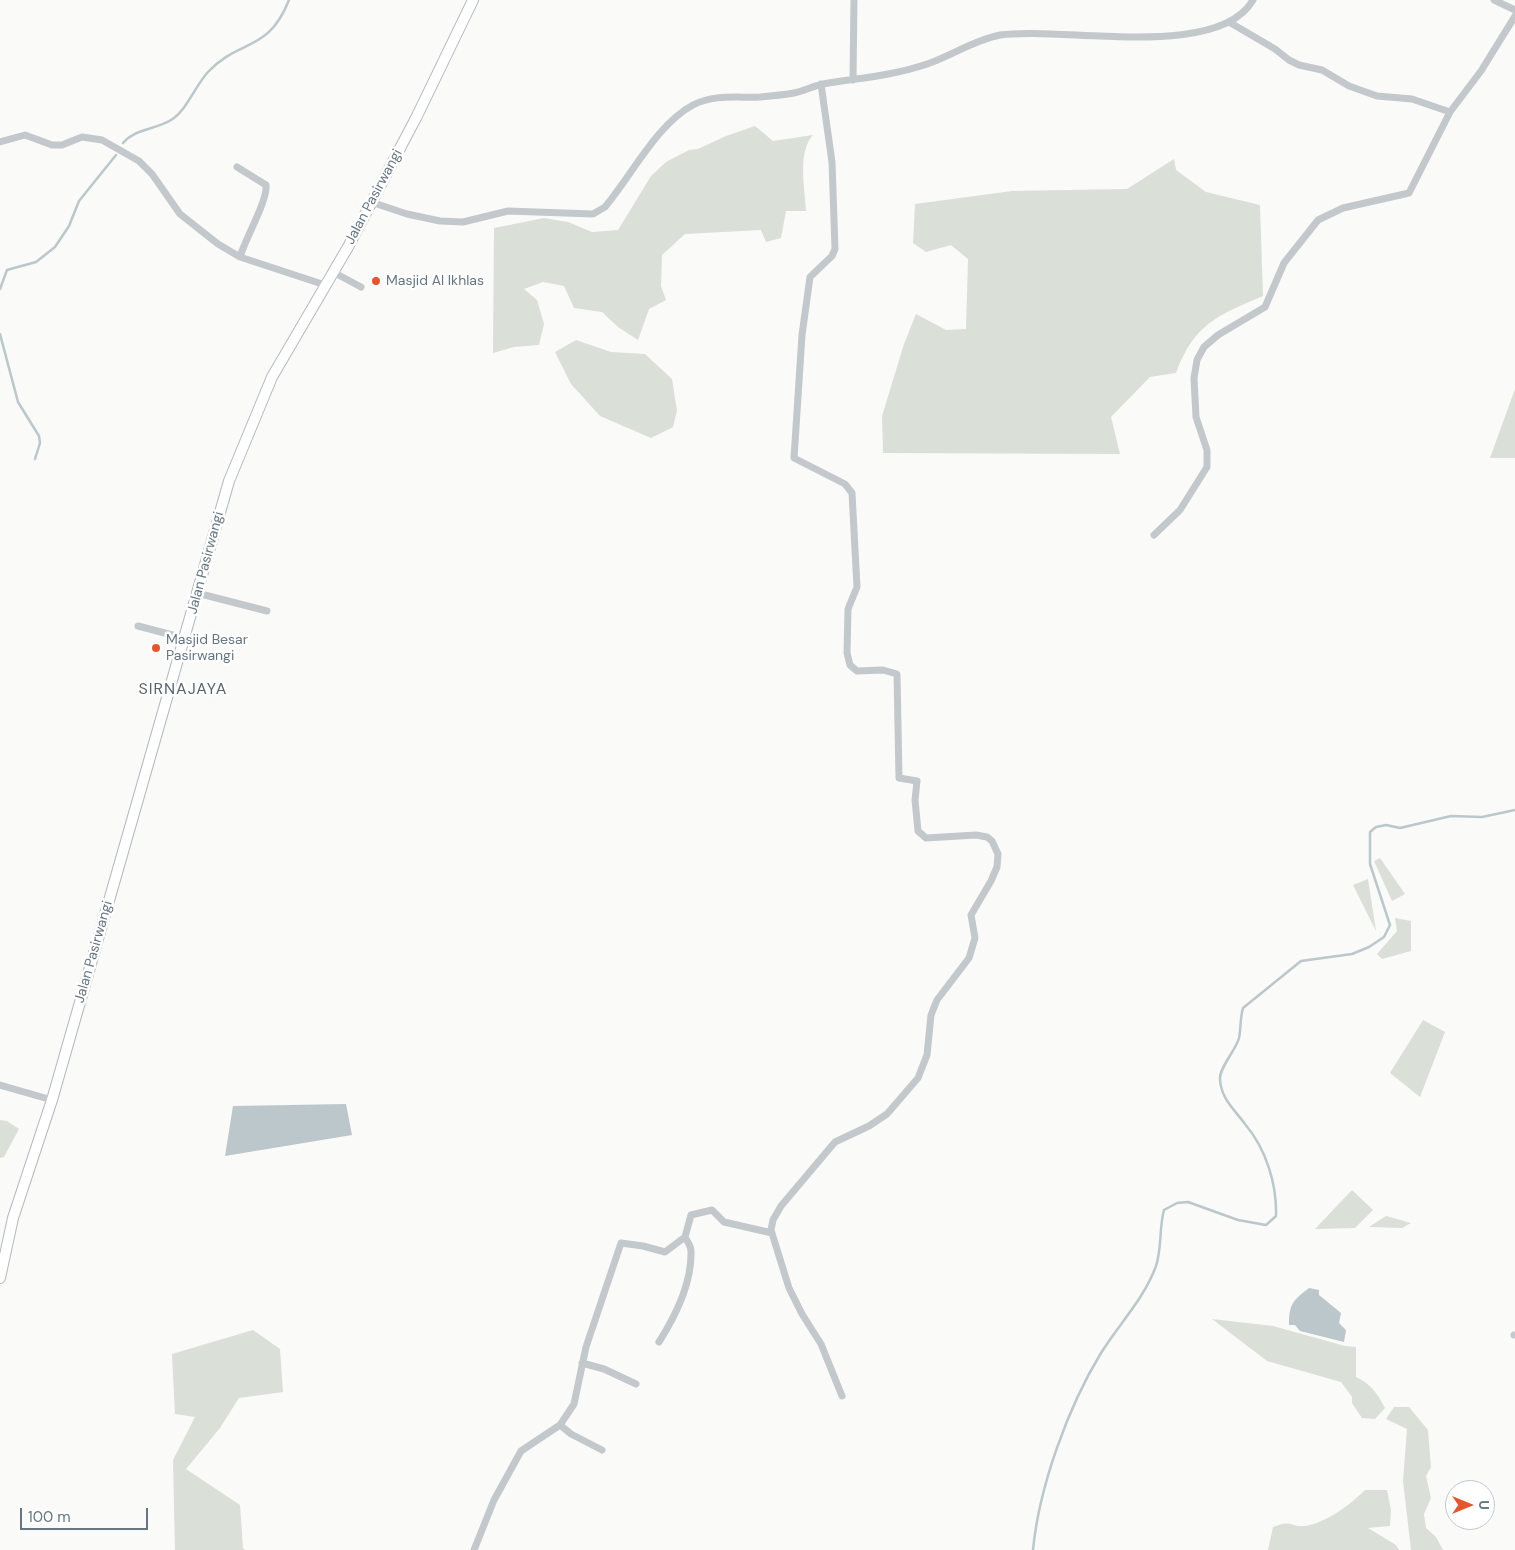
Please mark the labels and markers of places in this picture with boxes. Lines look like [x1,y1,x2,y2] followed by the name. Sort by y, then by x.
[386,273,484,289] place label: Masjid Al Ikhlas
[370,275,382,287] marker: Masjid Al Ikhlas
[166,632,248,664] place label: Masjid Besar Pasirwangi
[150,642,162,654] marker: Masjid Besar Pasirwangi

